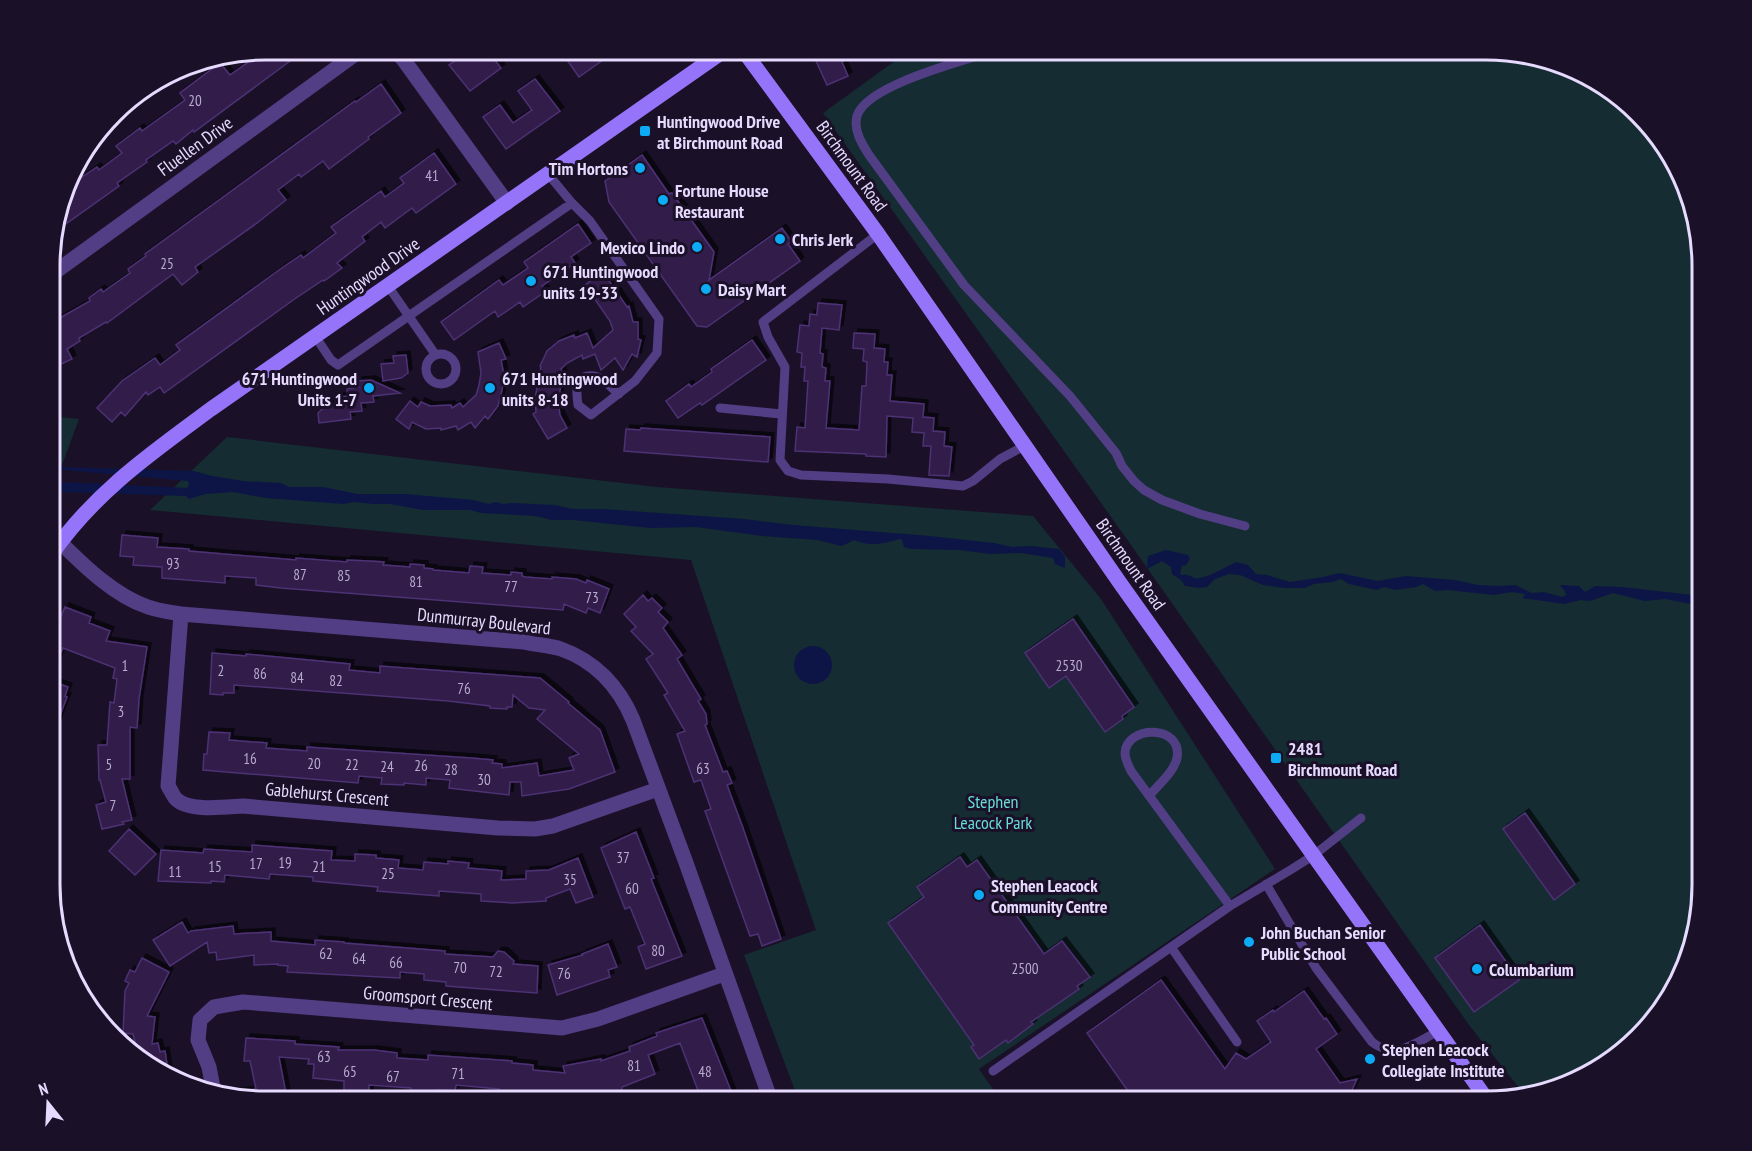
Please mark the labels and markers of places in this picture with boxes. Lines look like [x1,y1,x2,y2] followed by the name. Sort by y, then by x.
[657,110,783,154] place label: Huntingwood Drive at Birchmount Road
[638,124,652,138] marker: Huntingwood Drive at Birchmount Road
[549,157,628,180] place label: Tim Hortons
[633,161,647,175] marker: Tim Hortons
[675,179,769,223] place label: Fortune House Restaurant
[656,193,670,207] marker: Fortune House Restaurant
[792,228,854,251] place label: Chris Jerk
[773,232,787,246] marker: Chris Jerk
[600,236,685,259] place label: Mexico Lindo
[690,240,704,254] marker: Mexico Lindo
[543,260,658,304] place label: 671 Huntingwood units 19-33
[524,274,538,288] marker: 671 Huntingwood units 19-33
[718,278,787,301] place label: Daisy Mart
[699,282,713,296] marker: Daisy Mart
[242,367,357,411] place label: 671 Huntingwood Units 1-7
[502,367,617,411] place label: 671 Huntingwood units 8-18
[362,381,376,395] marker: 671 Huntingwood Units 1-7
[483,381,497,395] marker: 671 Huntingwood units 8-18
[1288,737,1397,781] place label: 2481 Birchmount Road
[1269,751,1283,765] marker: 2481 Birchmount Road
[991,874,1108,918] place label: Stephen Leacock Community Centre
[972,888,986,902] marker: Stephen Leacock Community Centre
[1260,921,1386,965] place label: John Buchan Senior Public School
[1242,935,1256,949] marker: John Buchan Senior Public School
[1489,958,1574,981] place label: Columbarium
[1470,962,1484,976] marker: Columbarium
[1382,1038,1505,1082] place label: Stephen Leacock Collegiate Institute
[1363,1052,1377,1066] marker: Stephen Leacock Collegiate Institute

